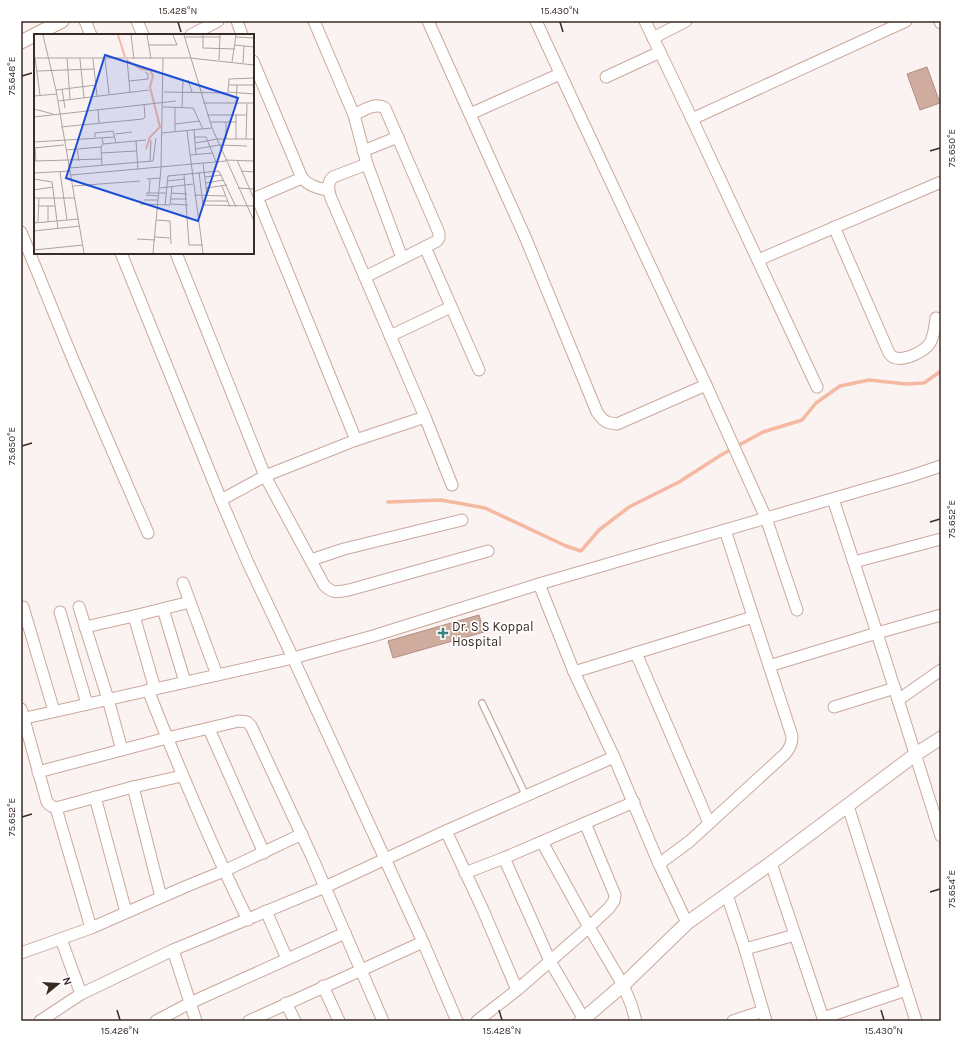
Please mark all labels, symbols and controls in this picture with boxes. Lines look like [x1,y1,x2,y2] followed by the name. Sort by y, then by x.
[159,5,197,17] text: 15.428°N
[541,5,579,17] text: 15.430°N
[34,34,254,254] inset map
[6,57,18,95] text: 75.648°E
[946,129,958,167] text: 75.650°E
[6,427,18,465] text: 75.650°E
[946,500,958,538] text: 75.652°E
[452,619,534,649] place label: Dr. S S Koppal Hospital
[437,627,449,639] marker: Dr. S S Koppal Hospital
[6,798,18,836] text: 75.652°E
[946,870,958,908] text: 75.654°E
[38,964,78,1004] north arrow
[60,975,74,987] text: N
[101,1025,139,1037] text: 15.426°N
[483,1025,521,1037] text: 15.428°N
[865,1025,903,1037] text: 15.430°N

